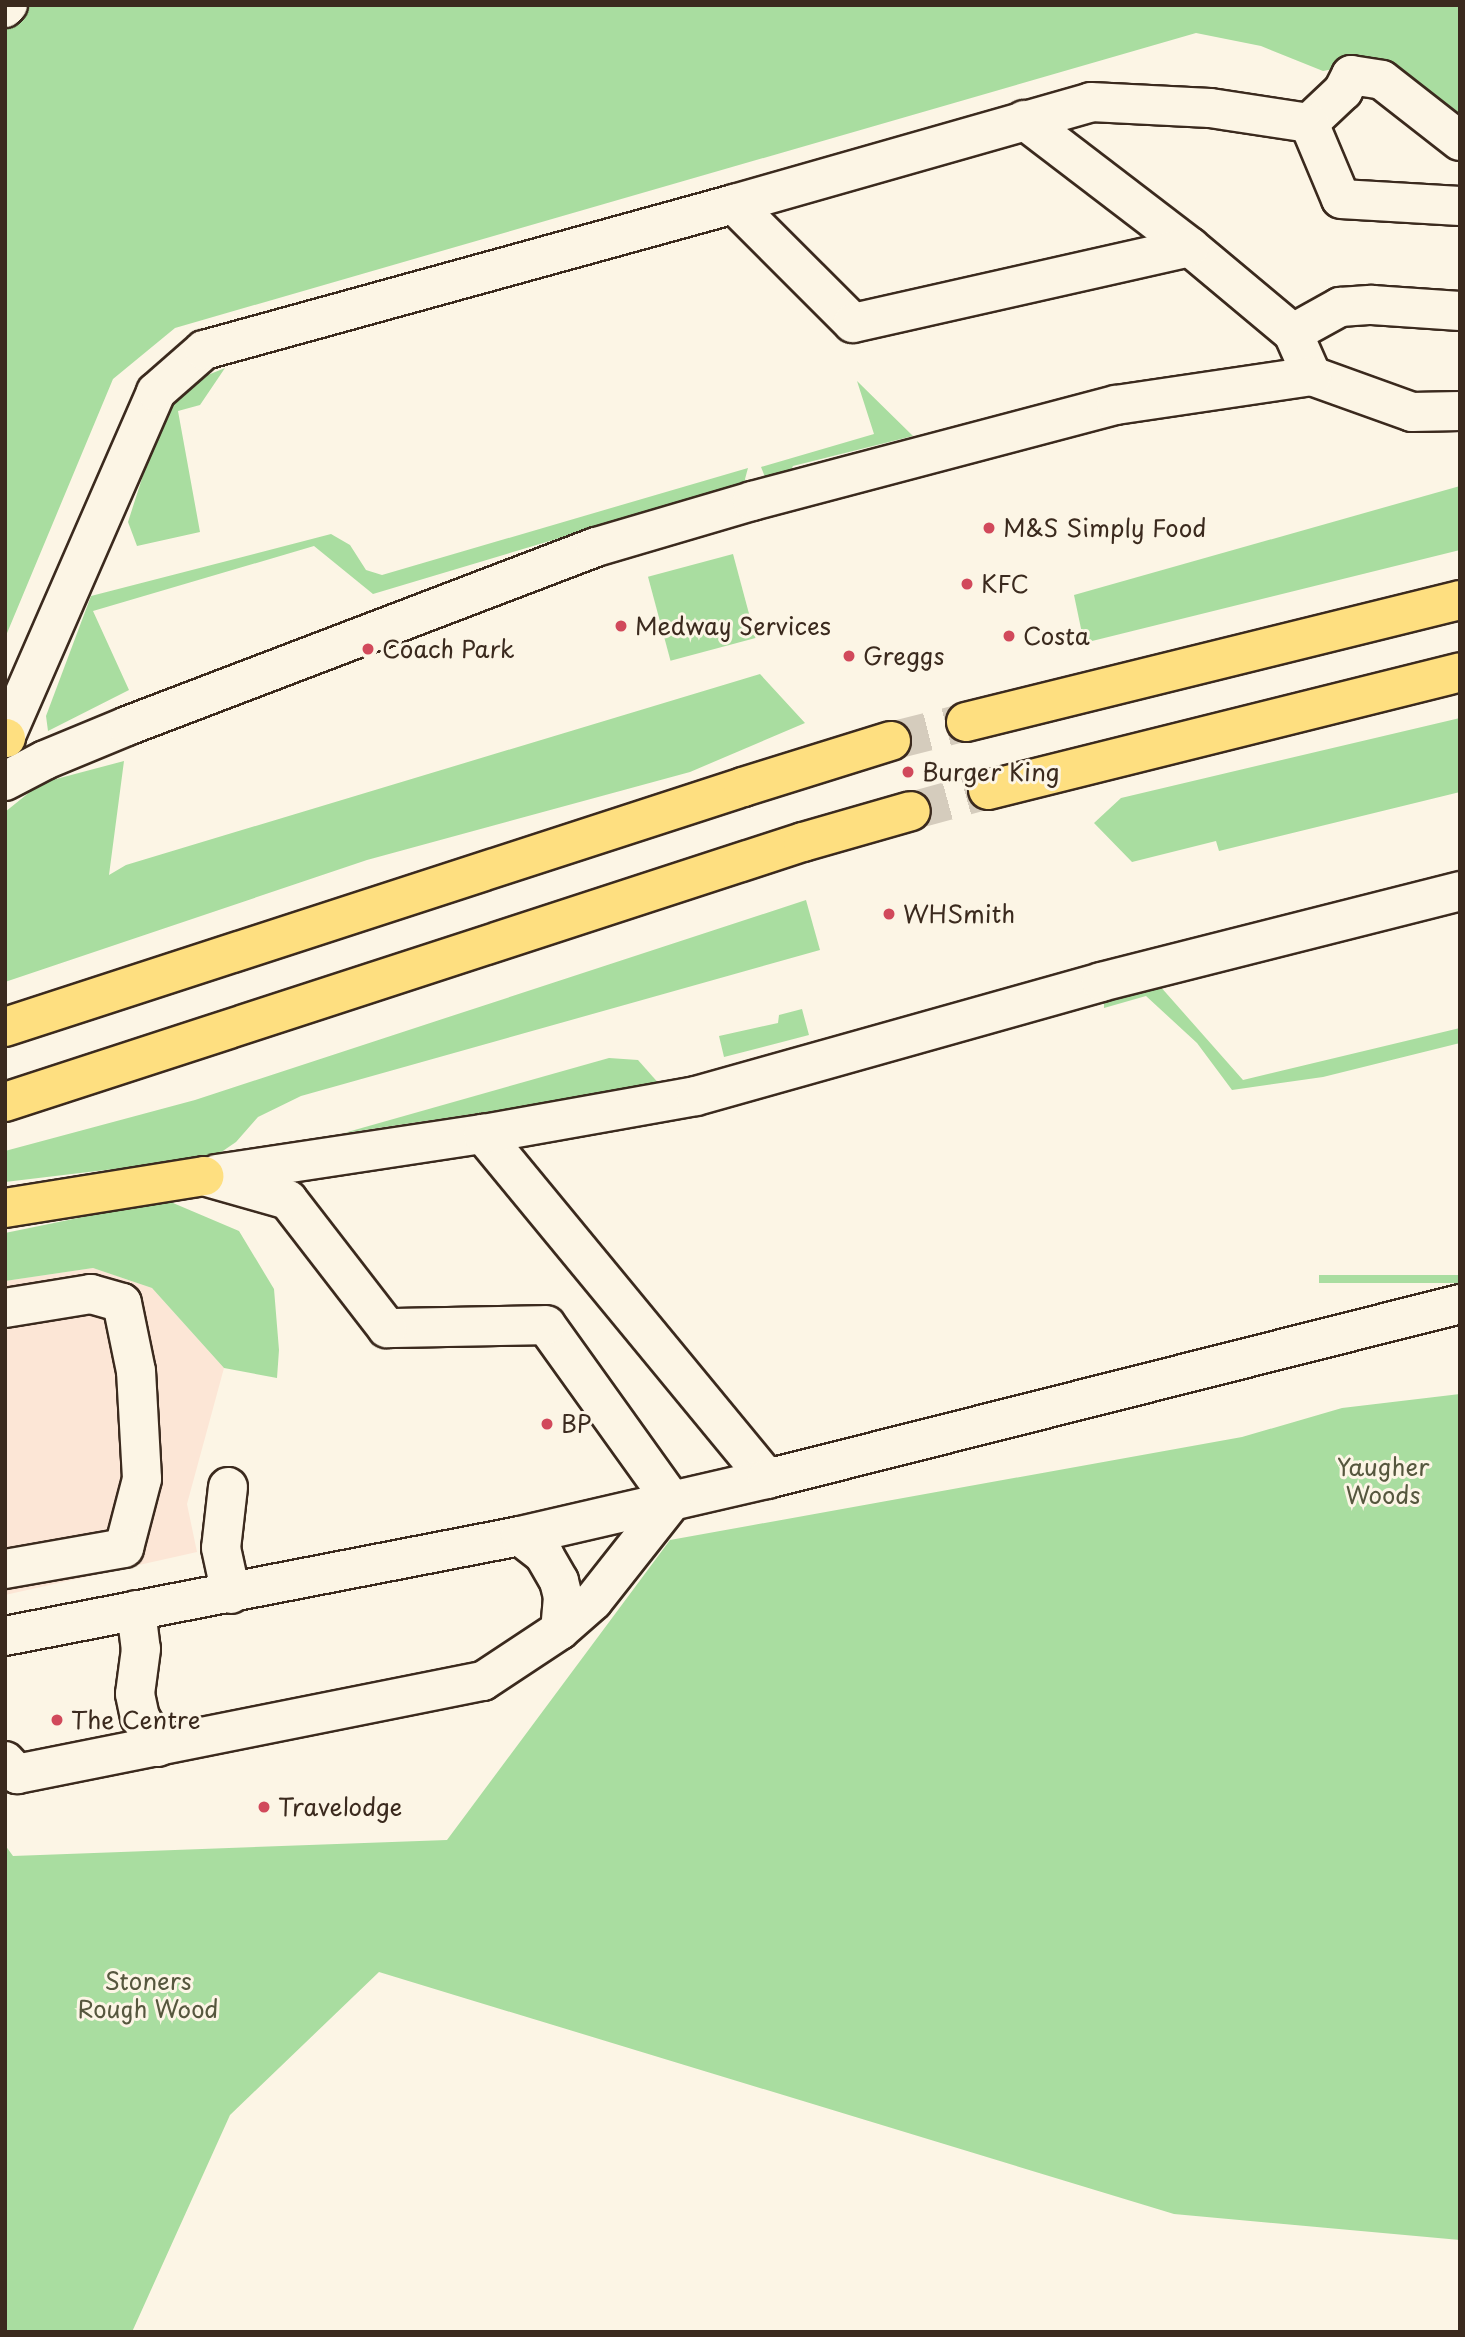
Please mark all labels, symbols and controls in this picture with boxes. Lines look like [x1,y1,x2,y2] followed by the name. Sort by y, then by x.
[1003,514,1206,542] place label: M&S Simply Food
[981,520,997,536] marker: M&S Simply Food
[981,570,1029,598] place label: KFC
[959,576,975,592] marker: KFC
[635,612,832,640] place label: Medway Services
[613,618,629,634] marker: Medway Services
[1023,622,1090,650] place label: Costa
[1001,628,1017,644] marker: Costa
[382,635,516,663] place label: Coach Park
[360,641,376,657] marker: Coach Park
[863,642,944,670] place label: Greggs
[841,648,857,664] marker: Greggs
[922,758,1059,786] place label: Burger King
[900,764,916,780] marker: Burger King
[903,900,1015,928] place label: WHSmith
[881,906,897,922] marker: WHSmith
[561,1410,592,1438] place label: BP
[539,1416,555,1432] marker: BP
[1337,1453,1429,1509] park label: Yaugher Woods
[71,1706,200,1734] place label: The Centre
[49,1712,65,1728] marker: The Centre
[278,1793,402,1821] place label: Travelodge
[256,1799,272,1815] marker: Travelodge
[76,1967,220,2023] park label: Stoners Rough Wood

